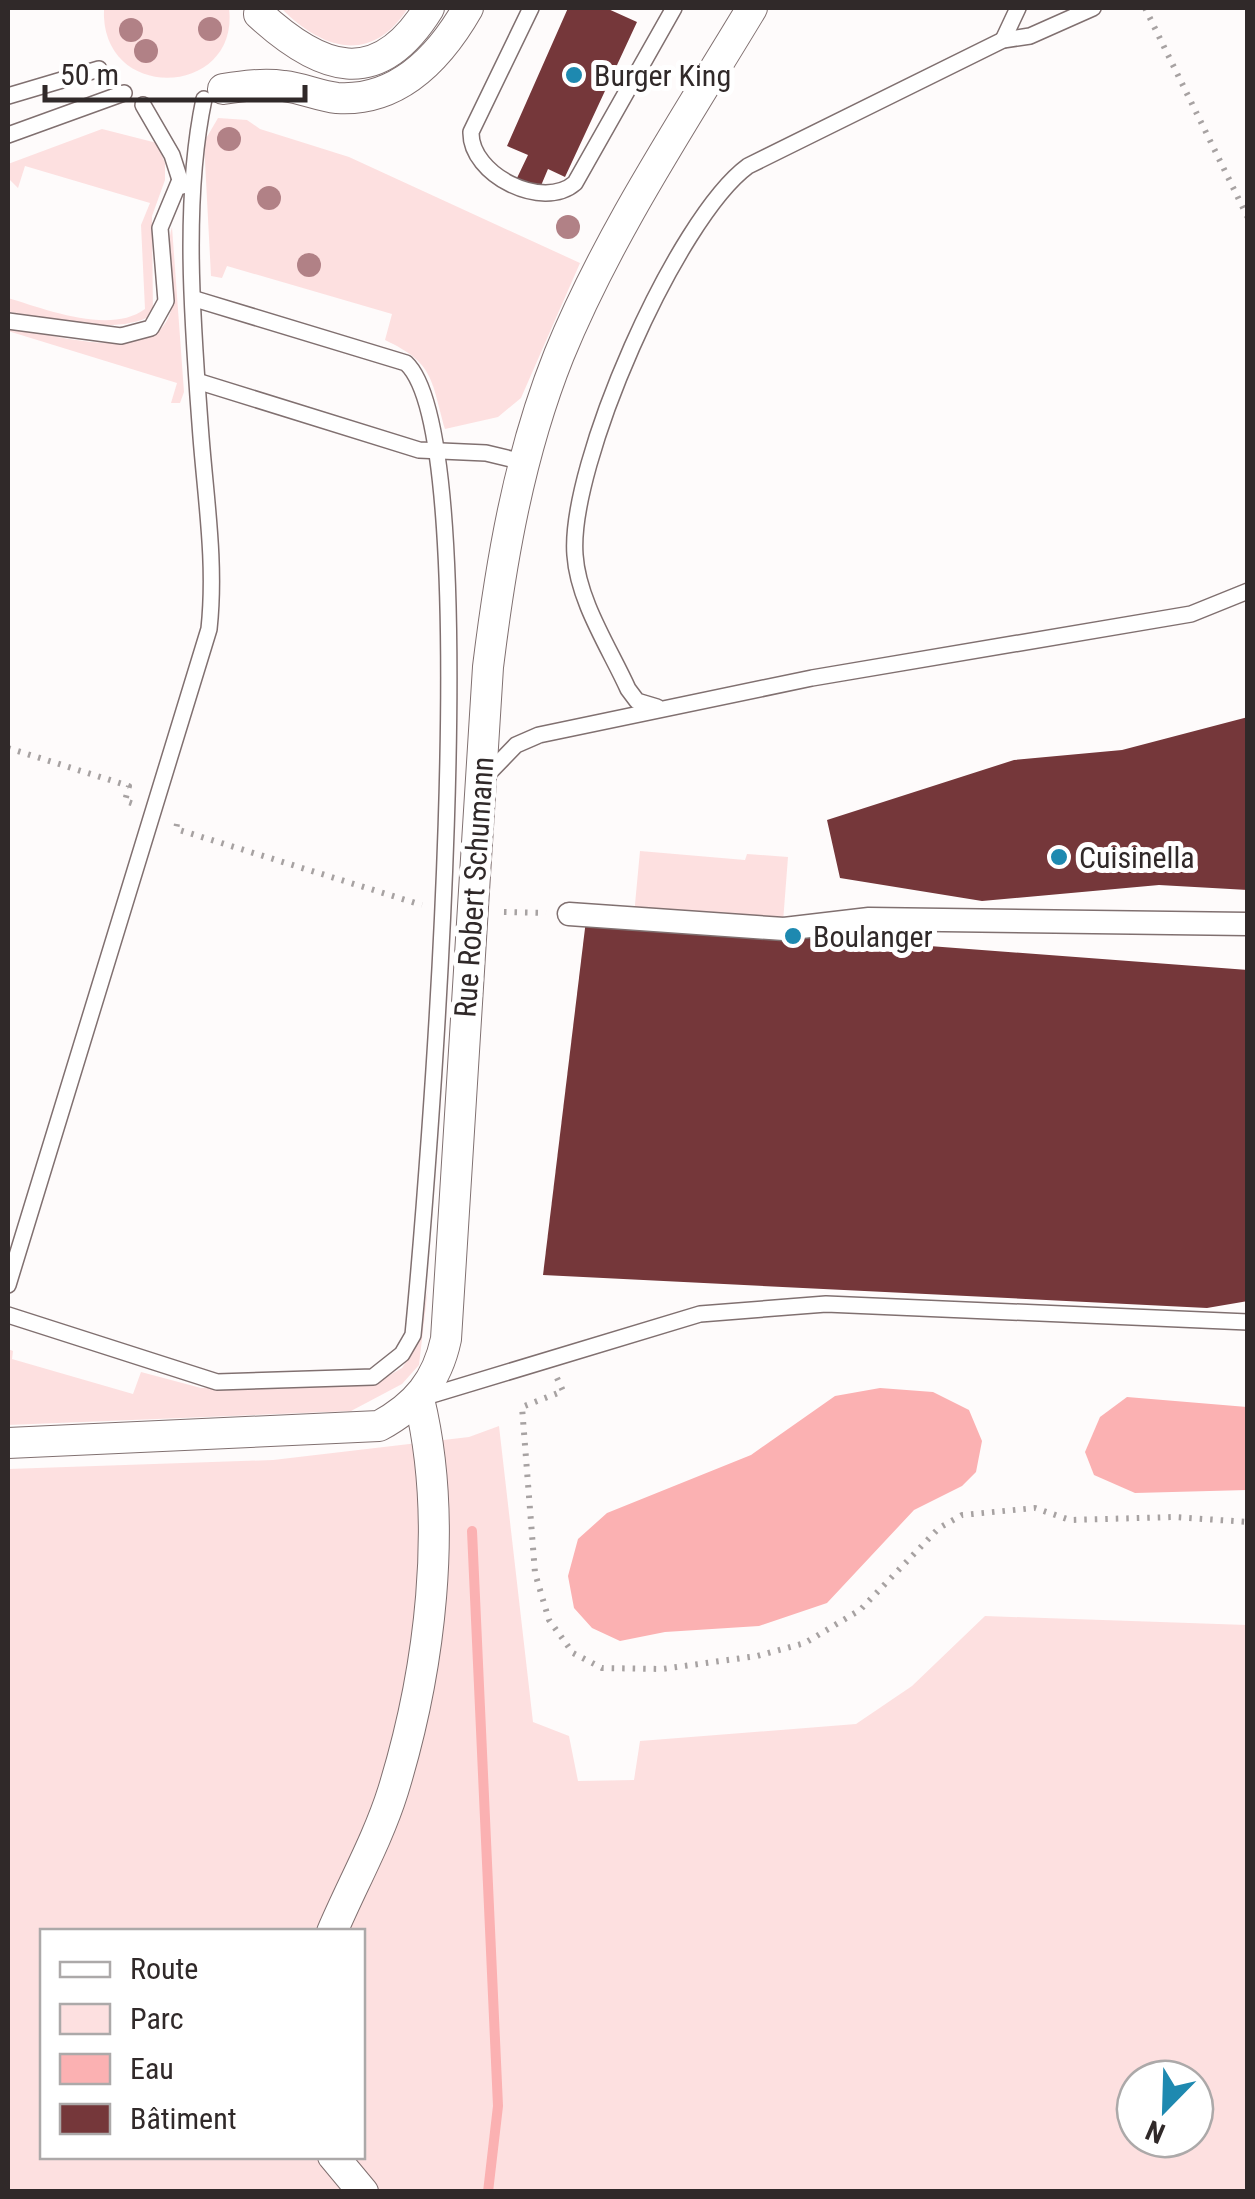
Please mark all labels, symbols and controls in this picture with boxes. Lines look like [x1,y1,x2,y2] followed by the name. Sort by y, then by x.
[45,40,305,102] scale bar
[60,57,119,92] text: 50 m
[594,58,731,93] place label: Burger King
[563,64,585,86] marker: Burger King
[447,755,501,1019] street label: Rue Robert Schumann
[1079,840,1195,875] place label: Cuisinella
[1048,846,1070,868] marker: Cuisinella
[813,919,933,954] place label: Boulanger
[782,925,804,947] marker: Boulanger
[40,1929,365,2159] legend
[130,1951,198,1986] text: Route
[130,2001,184,2036] text: Parc
[130,2051,174,2086] text: Eau
[1115,2059,1215,2159] north arrow
[130,2101,237,2136] text: Bâtiment
[1141,2113,1170,2150] text: N

